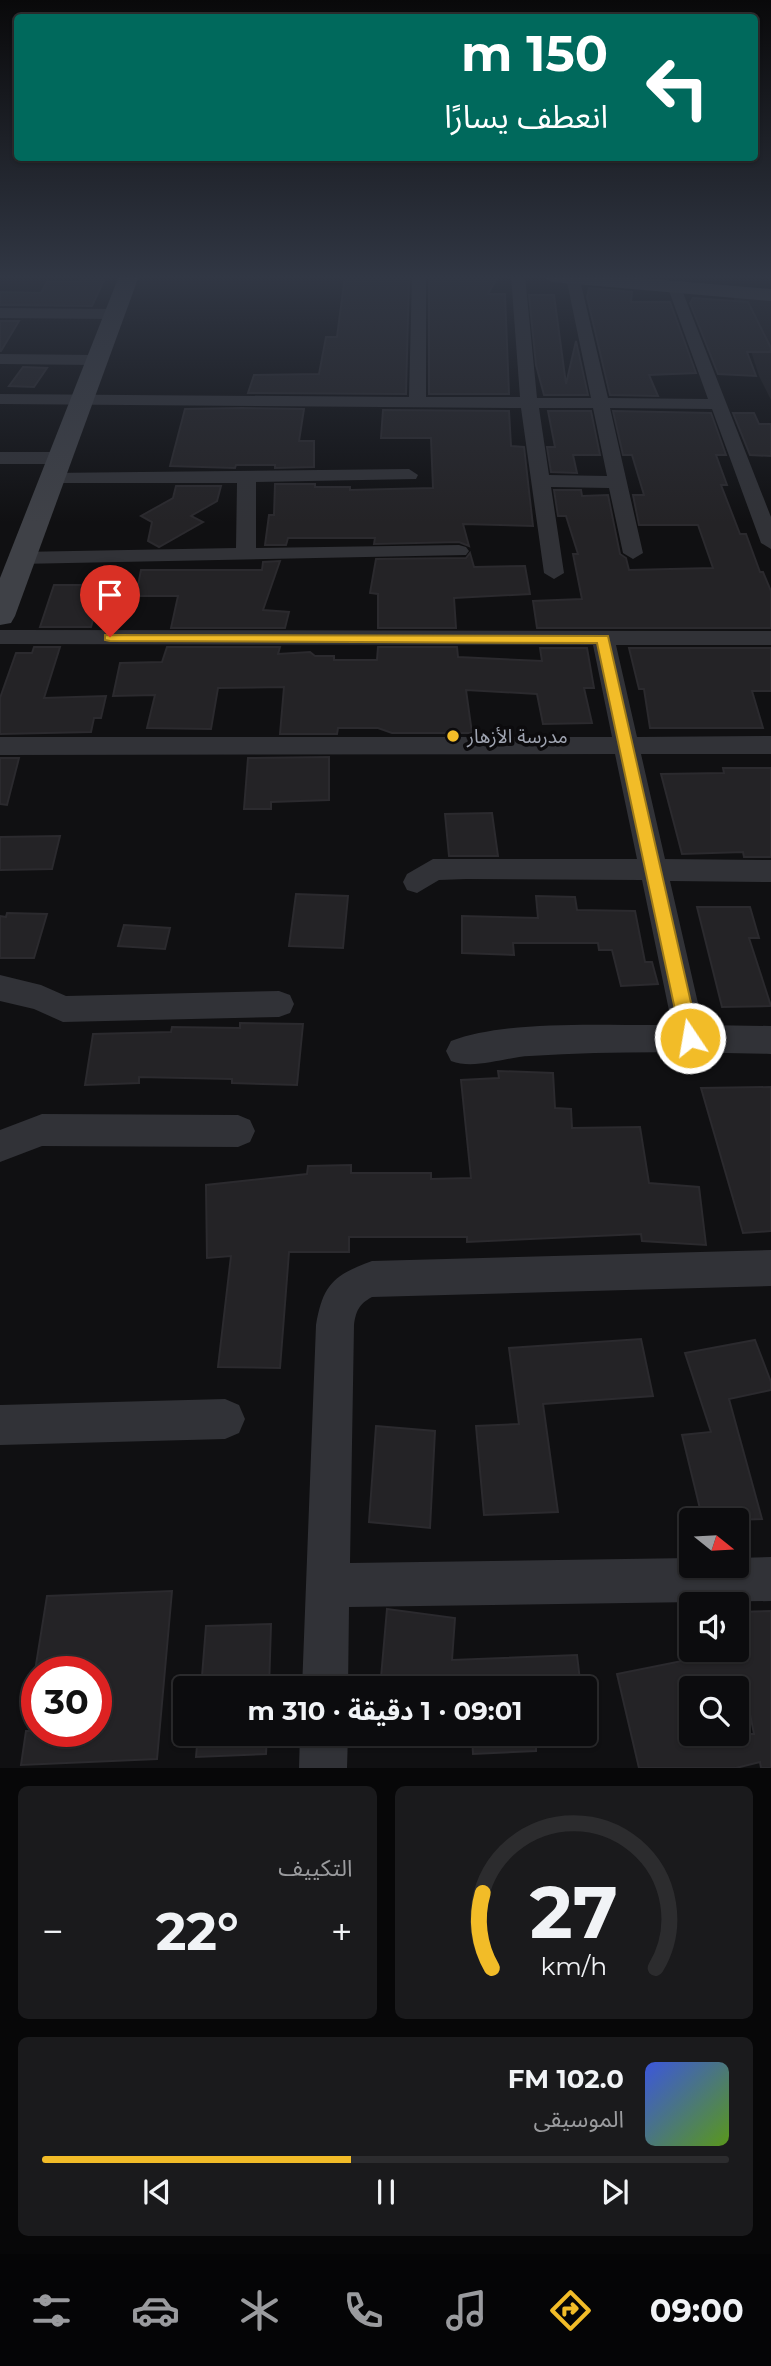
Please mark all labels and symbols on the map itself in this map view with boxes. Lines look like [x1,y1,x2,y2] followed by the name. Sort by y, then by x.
[80,565,140,637] pin
[466,725,568,748] place label: مدرسة الأزهار
[445,728,461,744] marker: مدرسة الأزهار
[653,1001,727,1075] position arrow
[679,1508,749,1578] north arrow
[21,1656,112,1747] speed limit sign: 30

